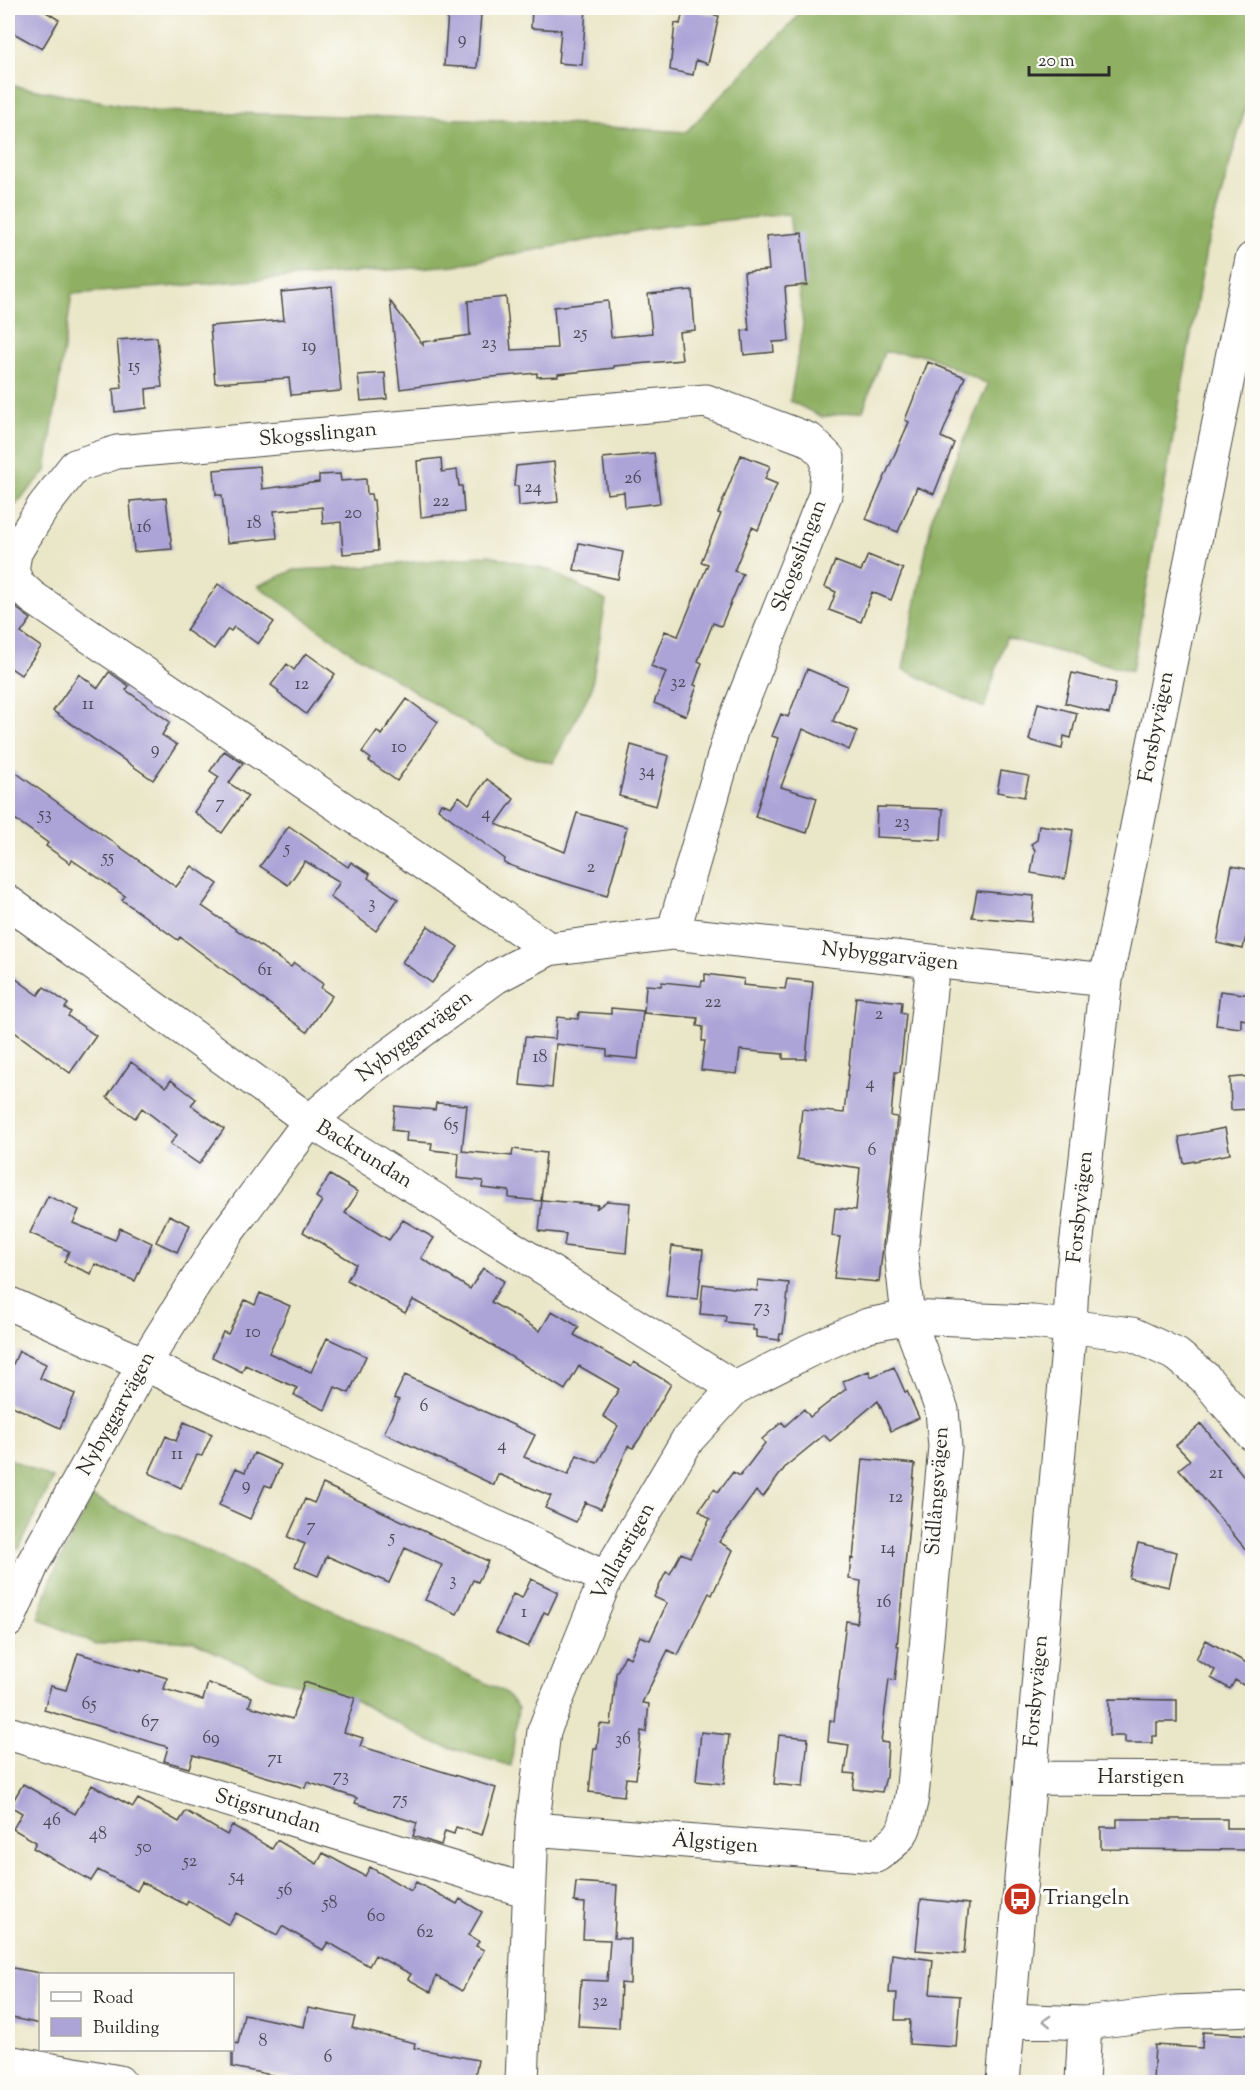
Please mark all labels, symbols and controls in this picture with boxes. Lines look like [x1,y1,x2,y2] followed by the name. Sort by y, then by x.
[458,27,467,53] house number: 9
[1029,39,1108,77] scale bar
[1038,49,1075,75] text: 20 m
[573,321,587,347] house number: 25
[481,331,497,357] house number: 23
[302,334,317,360] house number: 19
[128,354,140,380] house number: 15
[258,415,378,455] street label: Skogsslingan
[624,466,642,492] house number: 26
[524,475,542,501] house number: 24
[433,489,450,515] house number: 22
[765,495,835,617] street label: Skogsslingan
[344,501,362,527] house number: 20
[246,511,262,537] house number: 18
[136,515,152,541] house number: 16
[1132,669,1182,785] street label: Forsbyvägen
[670,670,686,696] house number: 32
[295,672,310,698] house number: 12
[82,692,94,718] house number: 11
[391,735,407,761] house number: 10
[151,737,160,763] house number: 9
[639,759,655,785] house number: 34
[215,791,225,817] house number: 7
[481,801,491,827] house number: 4
[37,802,52,828] house number: 53
[894,810,910,836] house number: 23
[283,836,290,862] house number: 5
[101,845,114,871] house number: 55
[587,855,596,881] house number: 2
[368,891,376,917] house number: 3
[820,935,960,979] street label: Nybyggarvägen
[258,958,272,984] house number: 61
[351,983,479,1091] street label: Nybyggarvägen
[705,990,722,1016] house number: 22
[875,1002,884,1028] house number: 2
[532,1045,548,1071] house number: 18
[865,1071,875,1097] house number: 4
[310,1113,418,1197] street label: Backrundan
[443,1113,459,1139] house number: 65
[868,1138,877,1164] house number: 6
[1060,1149,1102,1265] street label: Forsbyvägen
[754,1295,770,1321] house number: 73
[245,1320,261,1346] house number: 10
[70,1346,164,1482] street label: Nybyggarvägen
[420,1394,429,1420] house number: 6
[919,1426,957,1556] street label: Sidlångsvägen
[497,1433,507,1459] house number: 4
[171,1442,183,1468] house number: 11
[1209,1461,1223,1487] house number: 21
[242,1473,251,1499] house number: 9
[889,1485,904,1511] house number: 12
[585,1497,663,1607] street label: Vallarstigen
[306,1514,316,1540] house number: 7
[388,1525,395,1551] house number: 5
[880,1536,896,1562] house number: 14
[449,1568,457,1594] house number: 3
[876,1590,892,1616] house number: 16
[521,1600,527,1626] house number: 1
[1017,1634,1057,1748] street label: Forsbyvägen
[81,1692,97,1718] house number: 65
[141,1710,159,1736] house number: 67
[202,1726,220,1752] house number: 69
[615,1727,631,1753] house number: 36
[267,1746,283,1772] house number: 71
[1097,1763,1185,1793] street label: Harstigen
[333,1764,349,1790] house number: 73
[211,1782,325,1842] street label: Stigsrundan
[392,1787,408,1813] house number: 75
[43,1808,61,1834] house number: 46
[89,1822,107,1848] house number: 48
[671,1826,759,1862] street label: Älgstigen
[135,1835,152,1861] house number: 50
[182,1849,198,1875] house number: 52
[228,1864,245,1890] house number: 54
[276,1878,293,1904] house number: 56
[1002,1881,1038,1917] bus stop icon: Triangeln
[1043,1884,1130,1914] place label: Triangeln
[321,1891,338,1917] house number: 58
[367,1904,385,1930] house number: 60
[416,1920,434,1946] house number: 62
[39,1973,234,2051] legend
[93,1986,133,2012] text: Road
[592,1989,608,2015] house number: 32
[1042,2015,1051,2028] one-way arrow
[93,2016,159,2042] text: Building
[259,2029,268,2055] house number: 8
[324,2045,333,2071] house number: 6

